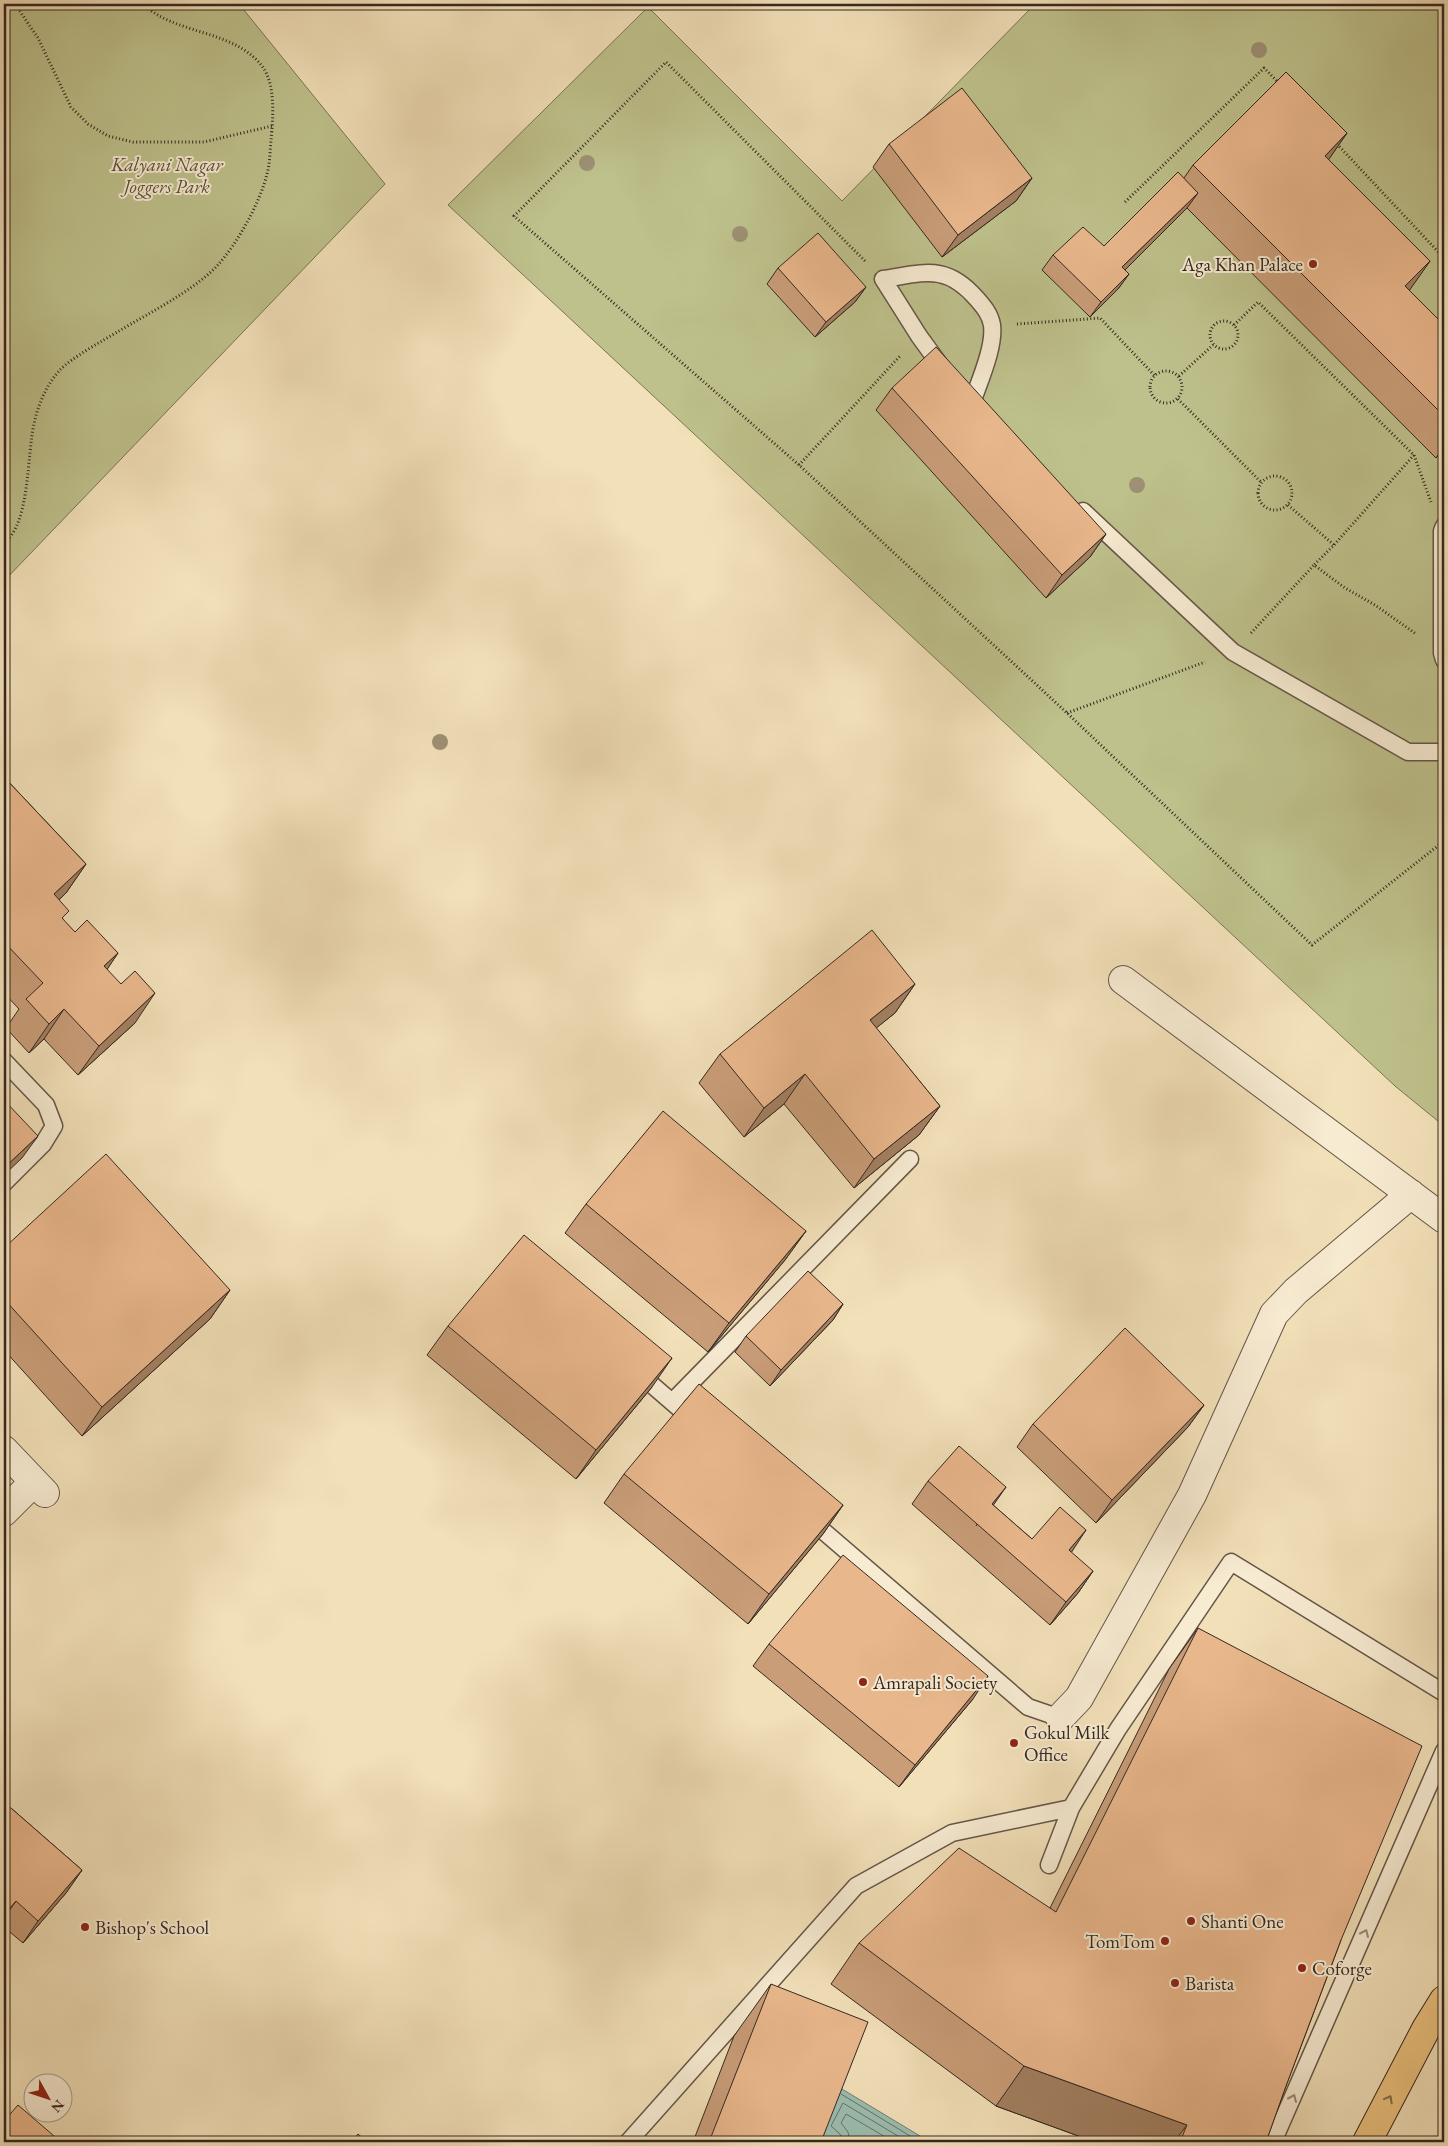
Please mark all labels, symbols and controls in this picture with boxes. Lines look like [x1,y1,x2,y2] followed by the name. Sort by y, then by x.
[110,152,223,199] park label: Kalyani Nagar Joggers Park
[1181,252,1303,277] place label: Aga Khan Palace
[1307,258,1319,270] marker: Aga Khan Palace
[872,1670,998,1695] place label: Amrapali Society
[857,1676,869,1688] marker: Amrapali Society
[1024,1720,1111,1767] place label: Gokul Milk Office
[1008,1737,1020,1749] marker: Gokul Milk Office
[1201,1909,1284,1934] place label: Shanti One
[95,1915,210,1940] place label: Bishop's School
[1185,1915,1197,1927] marker: Shanti One
[79,1921,91,1933] marker: Bishop's School
[1085,1929,1155,1954] place label: TomTom
[1358,1929,1369,1938] one-way arrow
[1159,1935,1171,1947] marker: TomTom
[1312,1956,1372,1981] place label: Coforge
[1296,1962,1308,1974] marker: Coforge
[1185,1971,1235,1996] place label: Barista
[1169,1977,1181,1989] marker: Barista
[22,2074,72,2124] north arrow
[1286,2094,1297,2103] one-way arrow
[1383,2095,1393,2104] one-way arrow
[47,2096,68,2117] text: N

